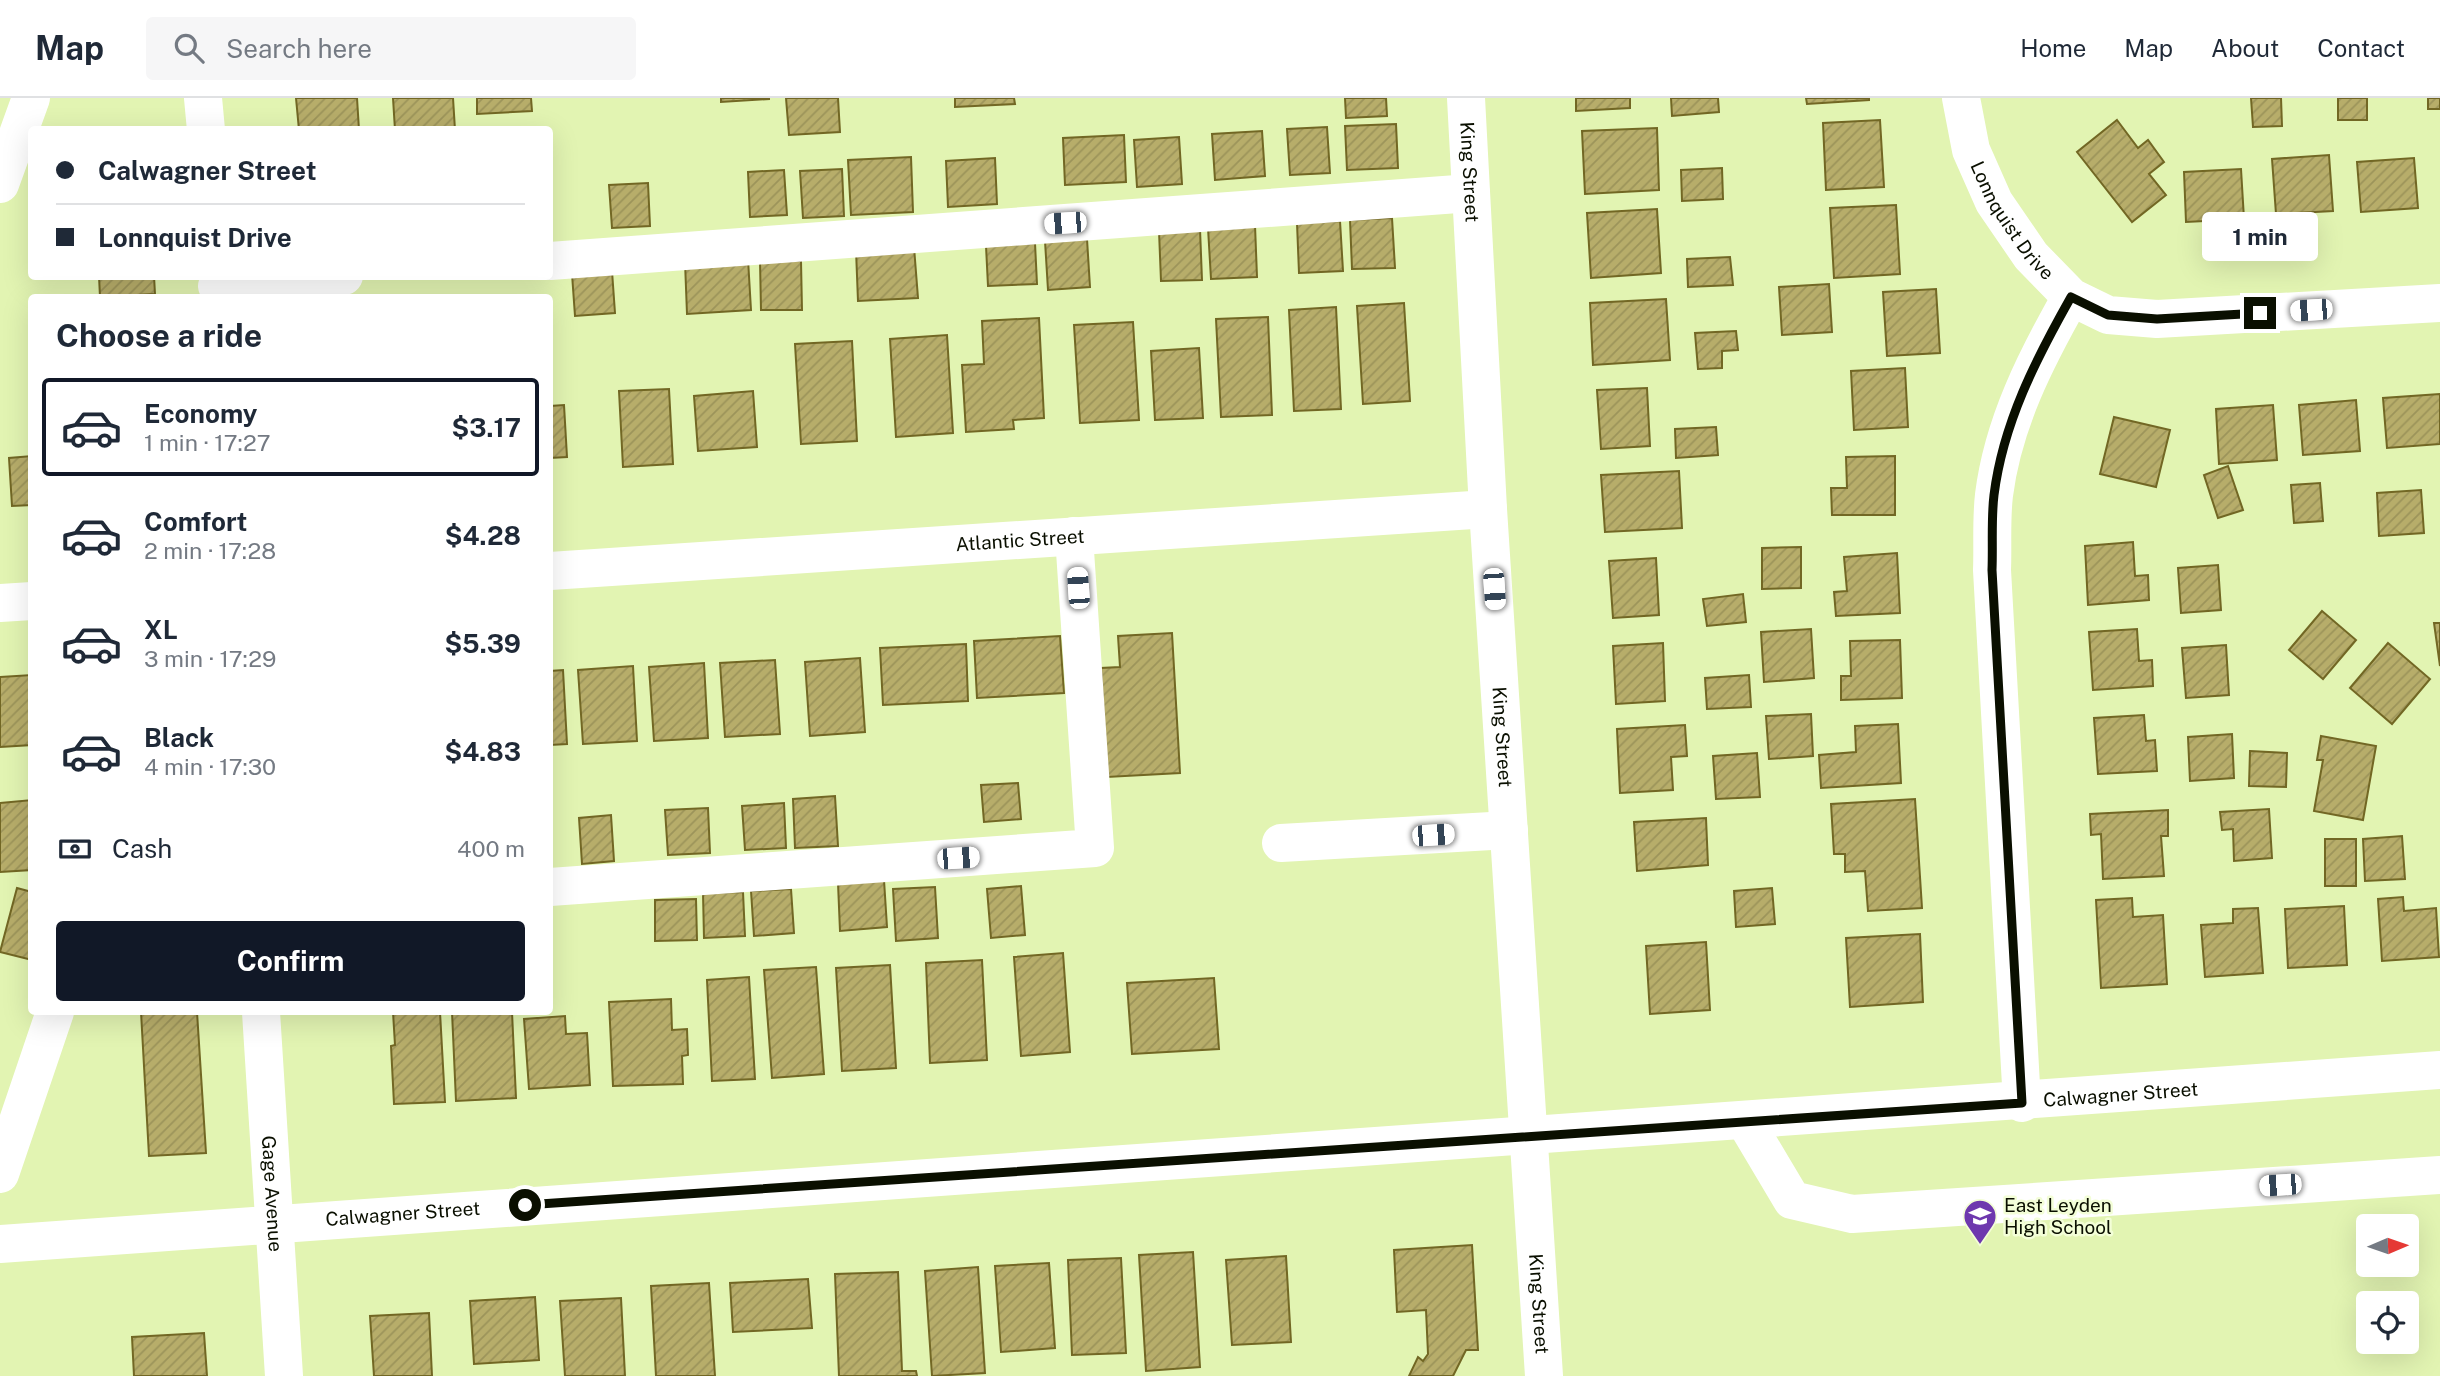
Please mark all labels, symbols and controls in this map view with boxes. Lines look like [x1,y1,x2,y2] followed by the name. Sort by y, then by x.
[146,17,636,80] search box
[35,29,104,67] text: Map
[170,29,208,67] icon: search
[226,33,372,64] text: Search here
[2020,34,2086,62] text: Home
[2124,34,2173,62] text: Map
[2211,34,2279,62] text: About
[2317,34,2405,62] text: Contact
[1456,121,1484,223] street label: King Street
[98,155,317,186] text: Calwagner Street
[1966,158,2059,284] street label: Lonnquist Drive
[1044,211,1087,235] car
[2202,212,2318,260] callout: 1 min
[98,222,292,253] text: Lonnquist Drive
[2232,223,2288,250] text: 1 min
[2244,297,2276,329] route end
[2290,298,2333,322] car
[56,317,262,354] text: Choose a ride
[60,396,123,459] icon: car
[144,398,257,429] text: Economy
[452,412,521,443] text: $3.17
[144,429,271,456] text: 1 min · 17:27
[60,504,123,567] icon: car
[144,506,247,537] text: Comfort
[445,520,521,551] text: $4.28
[955,525,1085,555] street label: Atlantic Street
[144,537,276,564] text: 2 min · 17:28
[1067,566,1090,610] car
[1483,567,1506,611] car
[60,612,123,675] icon: car
[144,614,178,645] text: XL
[444,628,521,659] text: $5.39
[144,645,276,672] text: 3 min · 17:29
[1488,686,1517,788] street label: King Street
[60,720,123,783] icon: car
[144,722,214,753] text: Black
[445,736,521,767] text: $4.83
[144,753,276,780] text: 4 min · 17:30
[1412,823,1455,847] car
[56,830,94,868] icon: cash
[112,833,172,864] text: Cash
[457,835,525,862] text: 400 m
[937,846,980,870] car
[56,921,525,1001] button: Confirm
[2043,1078,2199,1111] street label: Calwagner Street
[258,1135,287,1252] street label: Gage Avenue
[2259,1173,2302,1197] car
[509,1189,541,1221] route start
[2004,1194,2112,1238] place label: East Leyden High School
[325,1197,481,1230] street label: Calwagner Street
[1961,1197,1999,1246] school or university icon: East Leyden High School
[2356,1214,2418,1278] north arrow
[2356,1214,2419,1354] map controls
[1525,1253,1554,1355] street label: King Street
[2356,1291,2419,1354] button: locate

